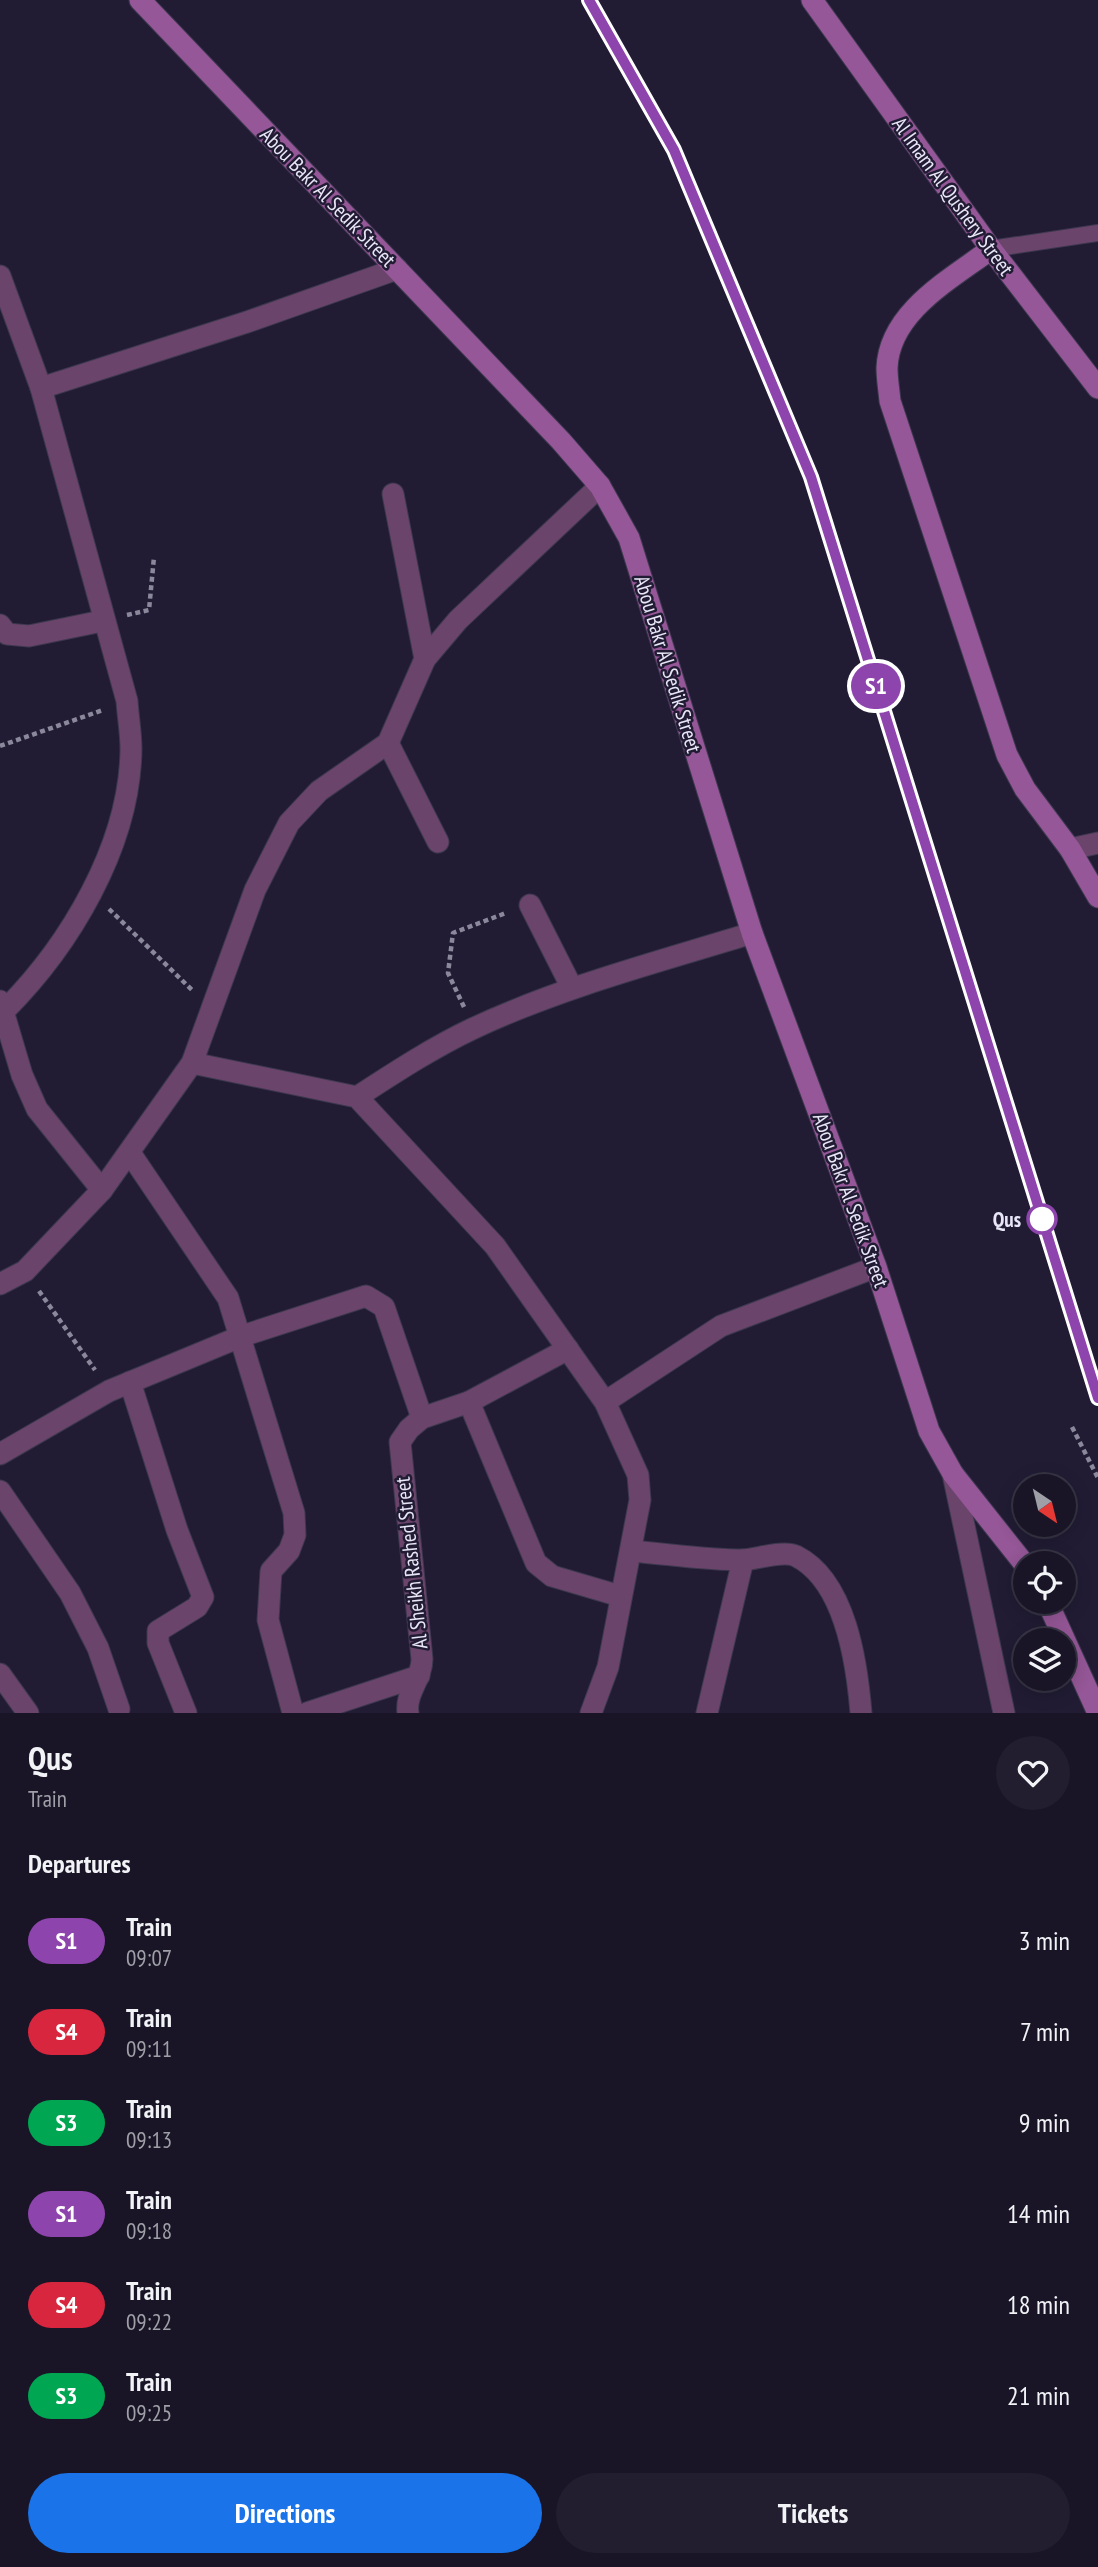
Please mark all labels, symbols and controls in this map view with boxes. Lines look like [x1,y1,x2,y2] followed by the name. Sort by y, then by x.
[886,111,1020,281] street label: Al Imam Al Qushery Street
[254,121,402,273] street label: Abou Bakr Al Sedik Street
[628,572,708,756] street label: Abou Bakr Al Sedik Street
[844,663,908,709] line badge: S1
[865,670,887,701] text: S1
[807,1109,895,1291] street label: Abou Bakr Al Sedik Street
[1027,1204,1057,1234] marker: Qus
[993,1206,1021,1233] place label: Qus
[1013,1474,1076,1536] north arrow
[1013,1474,1076,1691] map controls
[389,1475,433,1650] street label: Al Sheikh Rashed Street
[1013,1551,1076,1614] button: locate
[1013,1628,1076,1691] button: layers
[28,1736,73,1779] text: Qus
[996,1736,1070,1810] button: heart
[28,1784,67,1813] text: Train
[28,1847,131,1880] text: Departures
[126,1910,172,1943] text: Train
[1019,1924,1070,1957] text: 3 min
[55,1925,78,1956] text: S1
[126,1943,172,1972] text: 09:07
[126,2001,172,2034] text: Train
[1020,2015,1070,2048] text: 7 min
[55,2016,78,2047] text: S4
[126,2034,172,2063] text: 09:11
[126,2092,172,2125] text: Train
[1019,2106,1070,2139] text: 9 min
[55,2107,78,2138] text: S3
[126,2125,172,2154] text: 09:13
[126,2183,172,2216] text: Train
[1007,2197,1070,2230] text: 14 min
[55,2198,78,2229] text: S1
[126,2216,172,2245] text: 09:18
[126,2274,172,2307] text: Train
[1007,2288,1070,2321] text: 18 min
[55,2289,78,2320] text: S4
[126,2307,172,2336] text: 09:22
[126,2365,172,2398] text: Train
[1007,2379,1070,2412] text: 21 min
[55,2380,78,2411] text: S3
[126,2398,172,2427] text: 09:25
[28,2473,542,2553] button: Directions
[556,2473,1070,2553] button: Tickets

